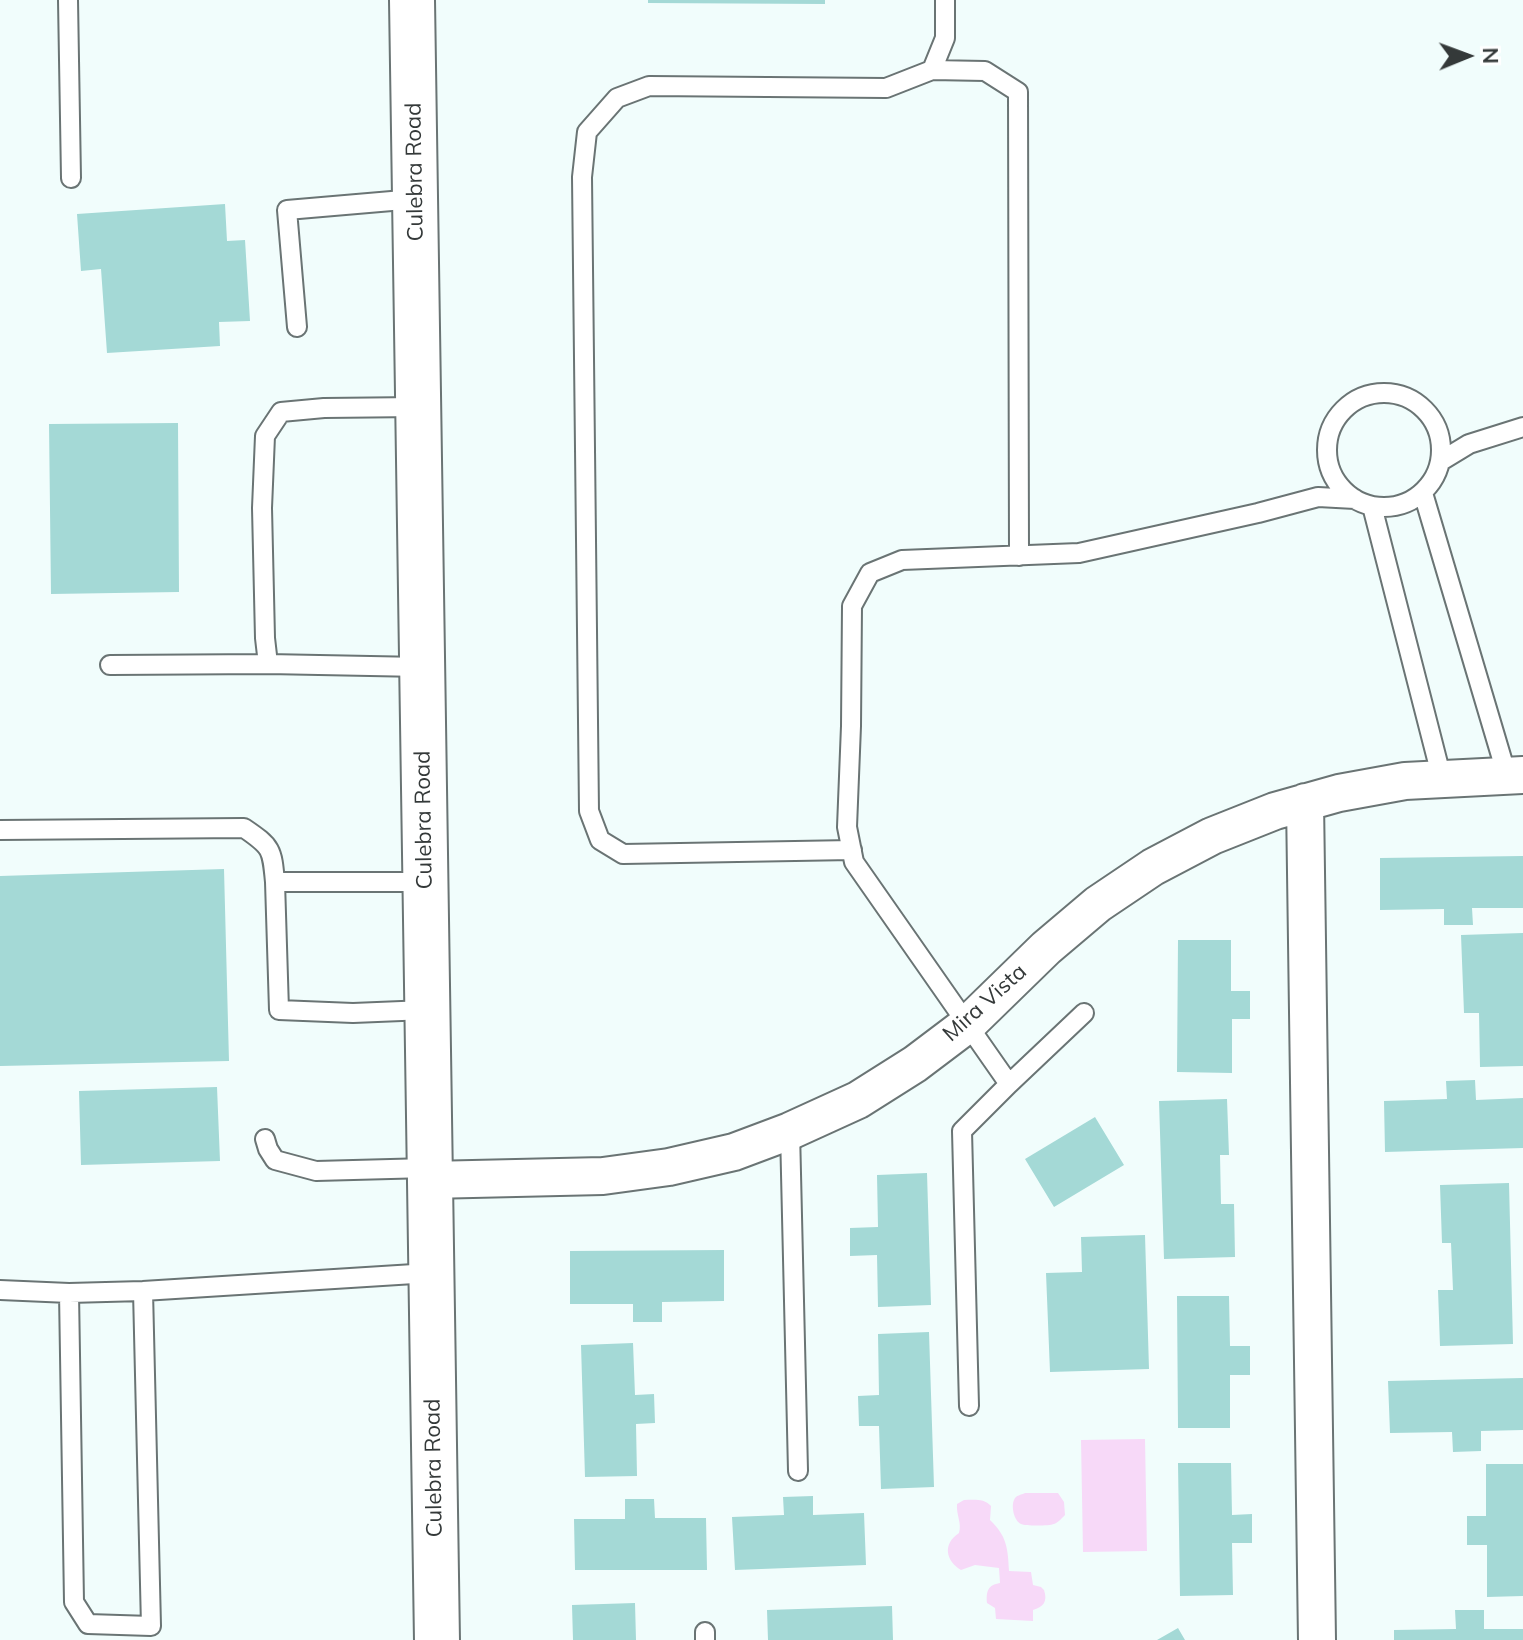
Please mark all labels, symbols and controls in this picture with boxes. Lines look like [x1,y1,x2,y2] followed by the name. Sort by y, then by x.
[1427,16,1507,96] north arrow
[1477,47,1505,64] text: N
[401,102,429,242] street label: Culebra Road
[410,750,438,890] street label: Culebra Road
[938,959,1032,1047] street label: Mira Vista
[420,1398,448,1538] street label: Culebra Road

